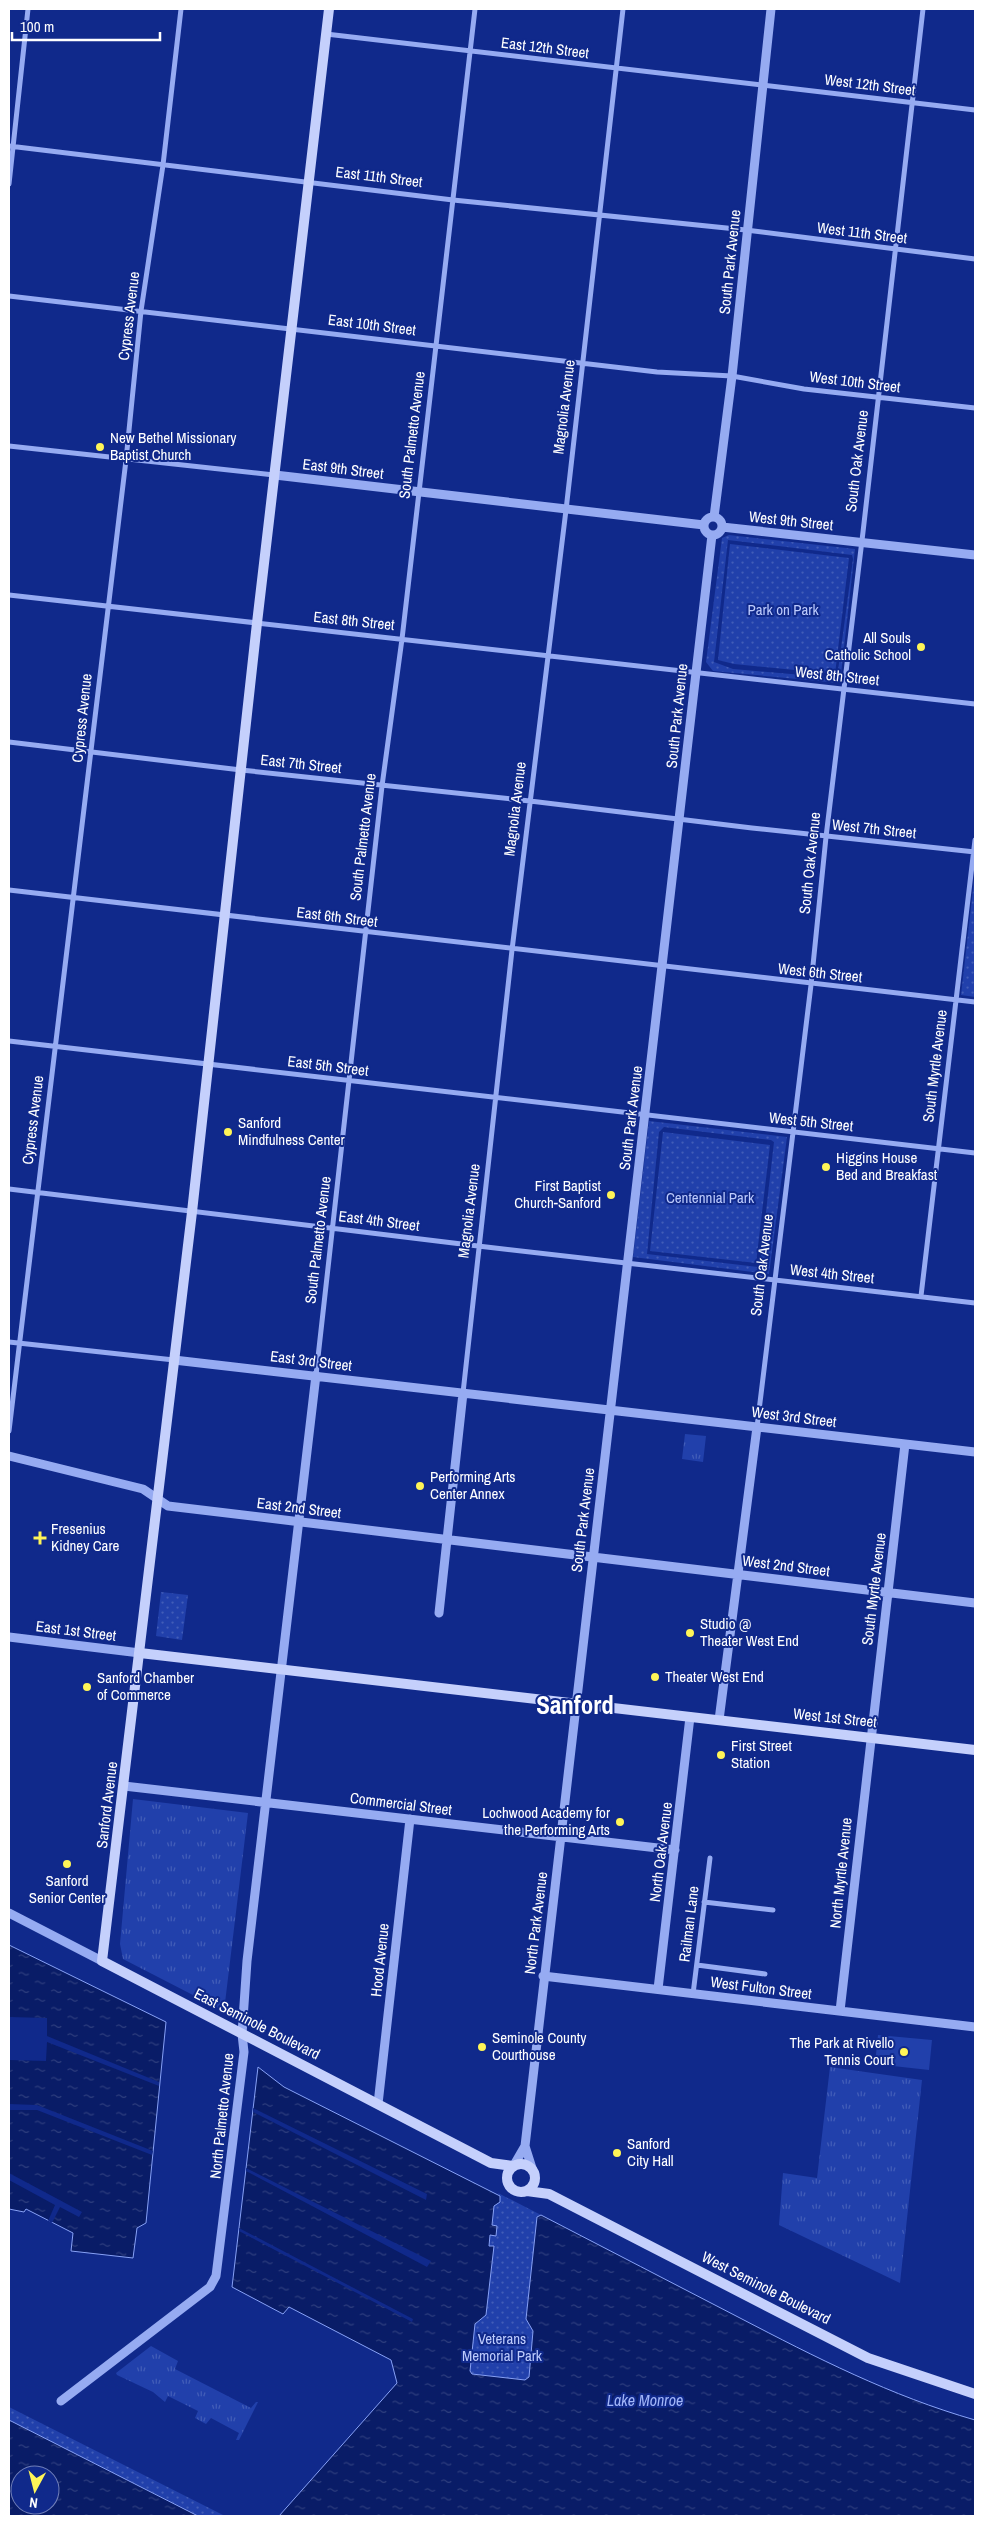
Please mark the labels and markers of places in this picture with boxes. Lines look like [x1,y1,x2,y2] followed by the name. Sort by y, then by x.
[110,427,237,465] place label: New Bethel Missionary Baptist Church
[94,441,106,453] marker: New Bethel Missionary Baptist Church
[825,627,911,665] place label: All Souls Catholic School
[915,641,927,653] marker: All Souls Catholic School
[238,1112,345,1150] place label: Sanford Mindfulness Center
[222,1126,234,1138] marker: Sanford Mindfulness Center
[836,1147,938,1185] place label: Higgins House Bed and Breakfast
[820,1161,832,1173] marker: Higgins House Bed and Breakfast
[514,1175,602,1213] place label: First Baptist Church-Sanford
[605,1189,617,1201] marker: First Baptist Church-Sanford
[430,1466,515,1504] place label: Performing Arts Center Annex
[414,1480,426,1492] marker: Performing Arts Center Annex
[51,1518,120,1556] place label: Fresenius Kidney Care
[33,1531,47,1545] marker: Fresenius Kidney Care
[700,1613,799,1651] place label: Studio @ Theater West End
[684,1627,696,1639] marker: Studio @ Theater West End
[665,1666,764,1687] place label: Theater West End
[97,1667,194,1705] place label: Sanford Chamber of Commerce
[649,1671,661,1683] marker: Theater West End
[81,1681,93,1693] marker: Sanford Chamber of Commerce
[731,1735,792,1773] place label: First Street Station
[715,1749,727,1761] marker: First Street Station
[482,1802,610,1840] place label: Lochwood Academy for the Performing Arts
[614,1816,626,1828] marker: Lochwood Academy for the Performing Arts
[61,1858,73,1870] marker: Sanford Senior Center
[29,1870,105,1908] place label: Sanford Senior Center
[492,2027,587,2065] place label: Seminole County Courthouse
[789,2032,895,2070] place label: The Park at Rivello Tennis Court
[476,2041,488,2053] marker: Seminole County Courthouse
[898,2046,910,2058] marker: The Park at Rivello Tennis Court
[627,2133,673,2171] place label: Sanford City Hall
[611,2147,623,2159] marker: Sanford City Hall

